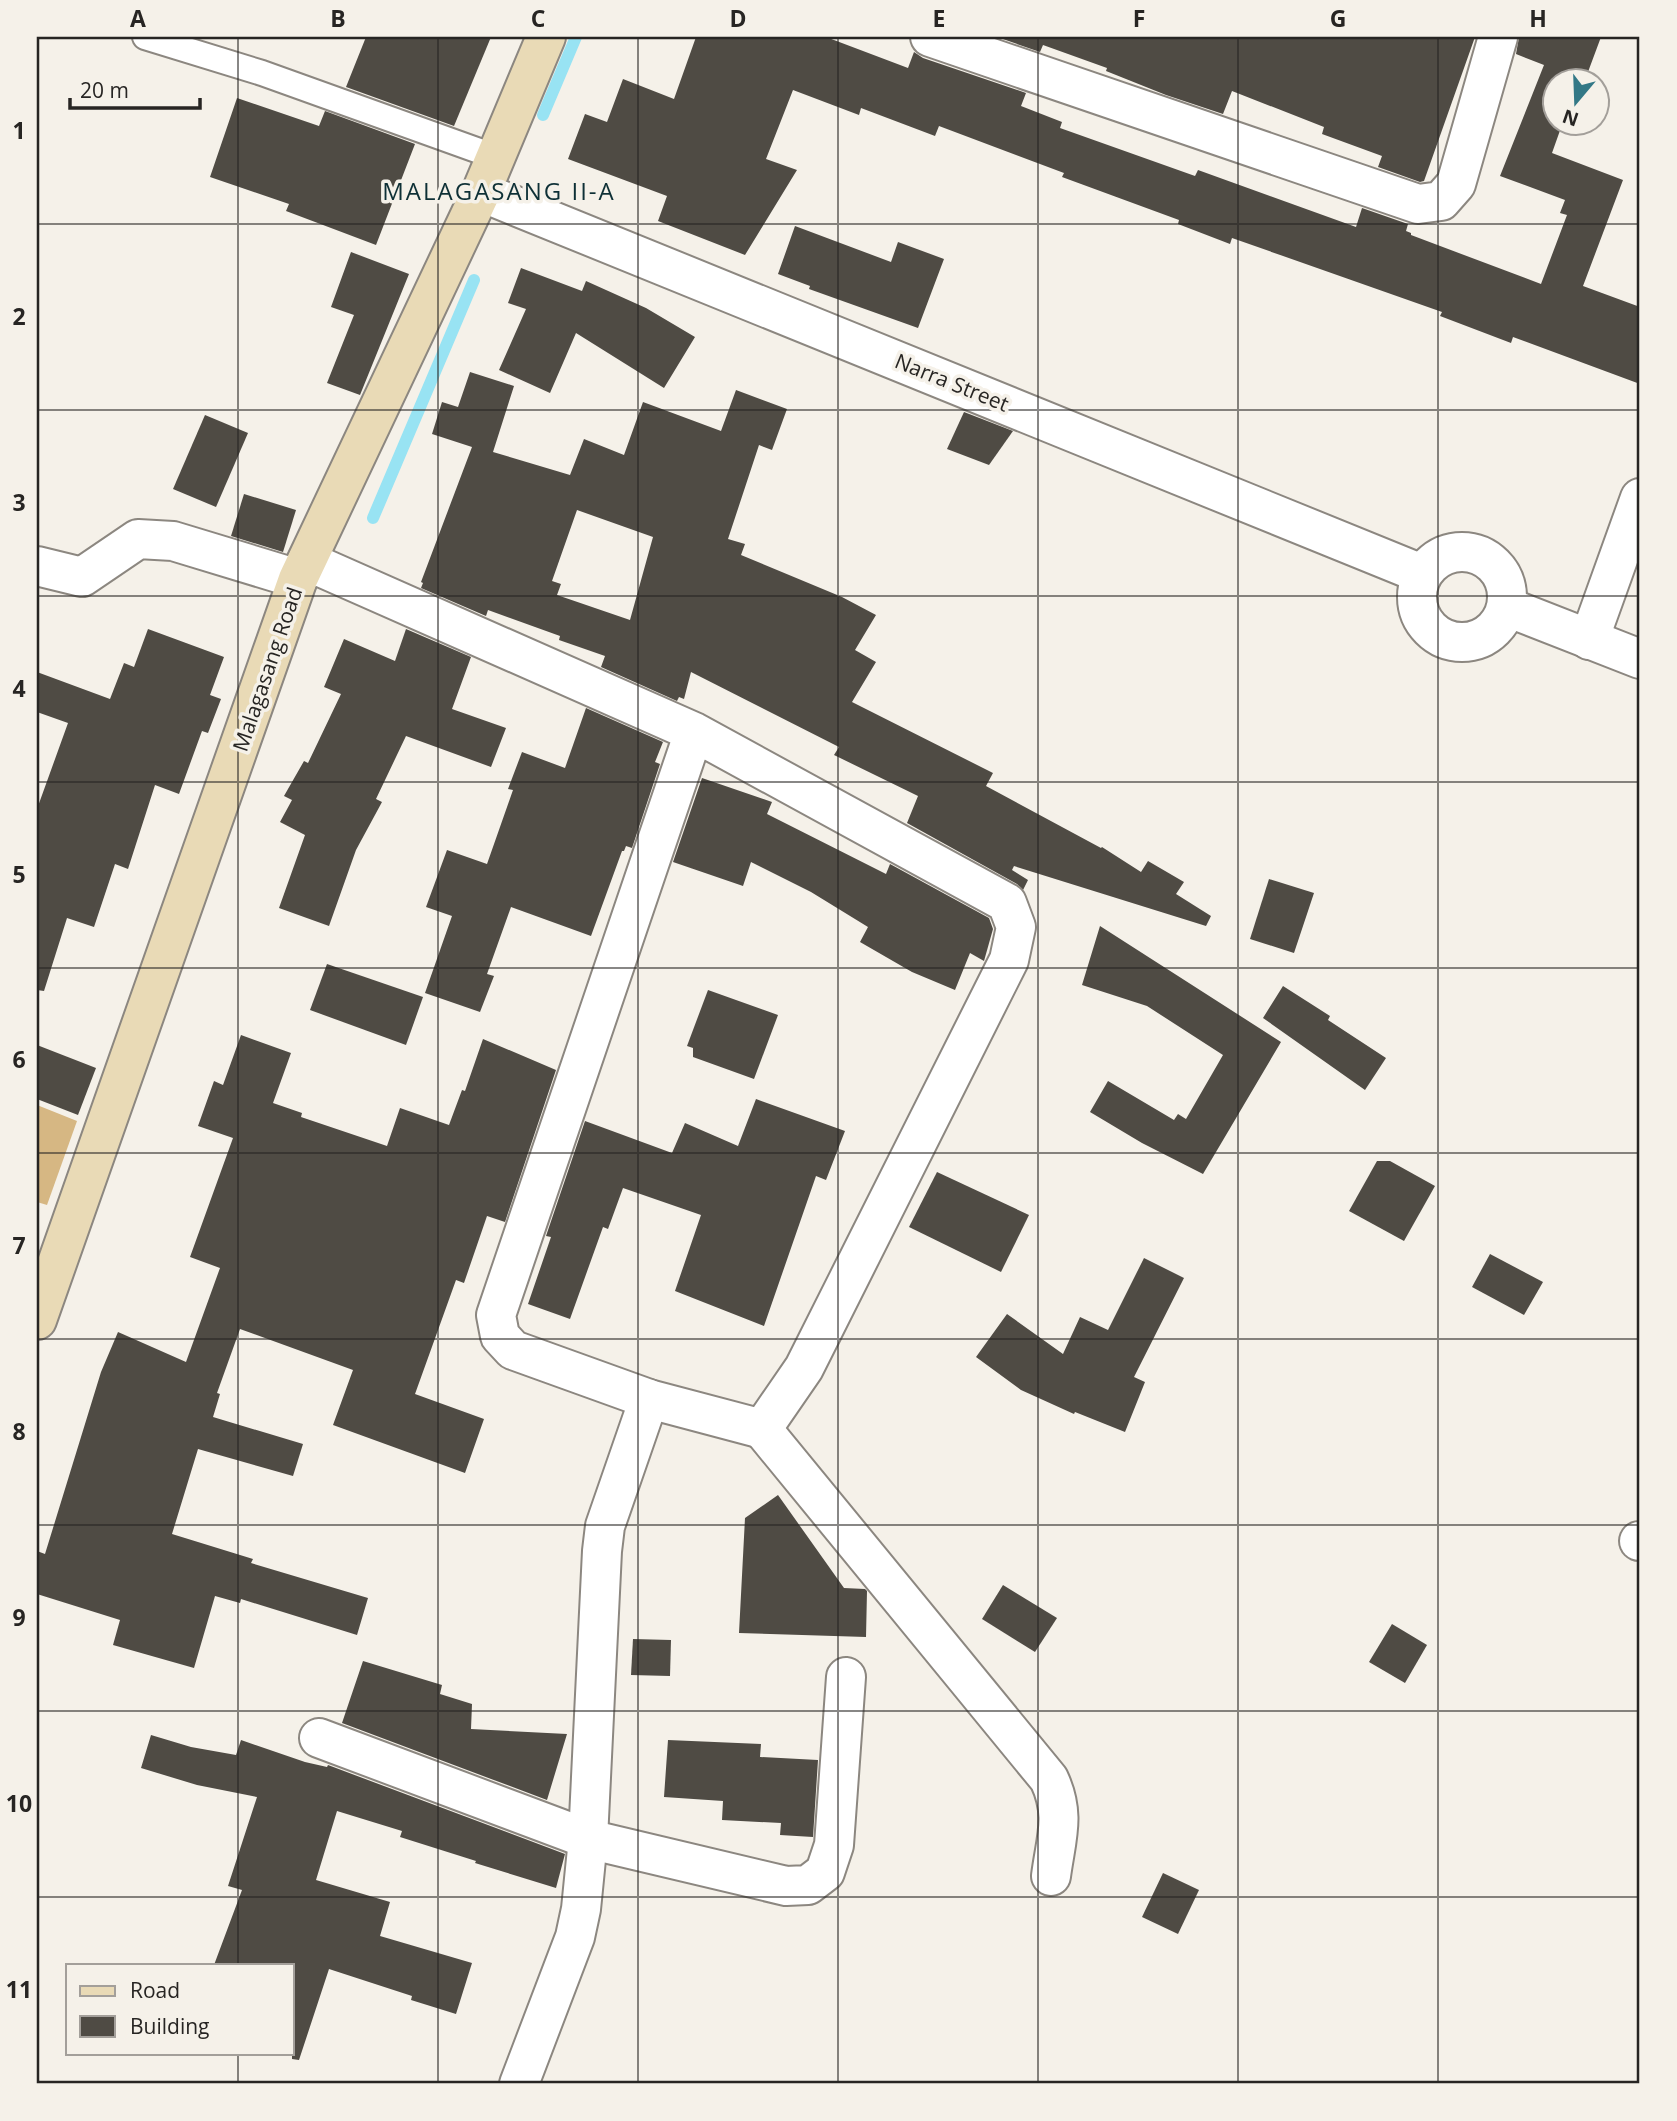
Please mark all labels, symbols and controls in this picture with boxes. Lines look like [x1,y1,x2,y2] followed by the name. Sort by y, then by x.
[130,2,146,34] text: A
[330,2,346,34] text: B
[531,2,545,34] text: C
[729,2,747,34] text: D
[933,2,945,34] text: E
[1133,2,1145,34] text: F
[1330,2,1346,34] text: G
[1529,2,1547,34] text: H
[70,66,200,110] scale bar
[1540,66,1610,136] north arrow
[80,76,129,104] text: 20 m
[1559,103,1582,133] text: N
[12,114,26,146] text: 1
[382,174,616,207] district label: MALAGASANG II-A
[12,300,26,332] text: 2
[891,346,1013,418] street label: Narra Street
[12,486,26,518] text: 3
[226,583,308,755] street label: Malagasang Road
[12,672,26,704] text: 4
[12,858,26,890] text: 5
[12,1043,26,1075] text: 6
[12,1229,26,1261] text: 7
[12,1415,26,1447] text: 8
[12,1601,26,1633] text: 9
[6,1787,32,1819] text: 10
[66,1964,294,2054] legend
[6,1973,32,2005] text: 11
[130,1976,180,2004] text: Road
[130,2012,209,2040] text: Building

